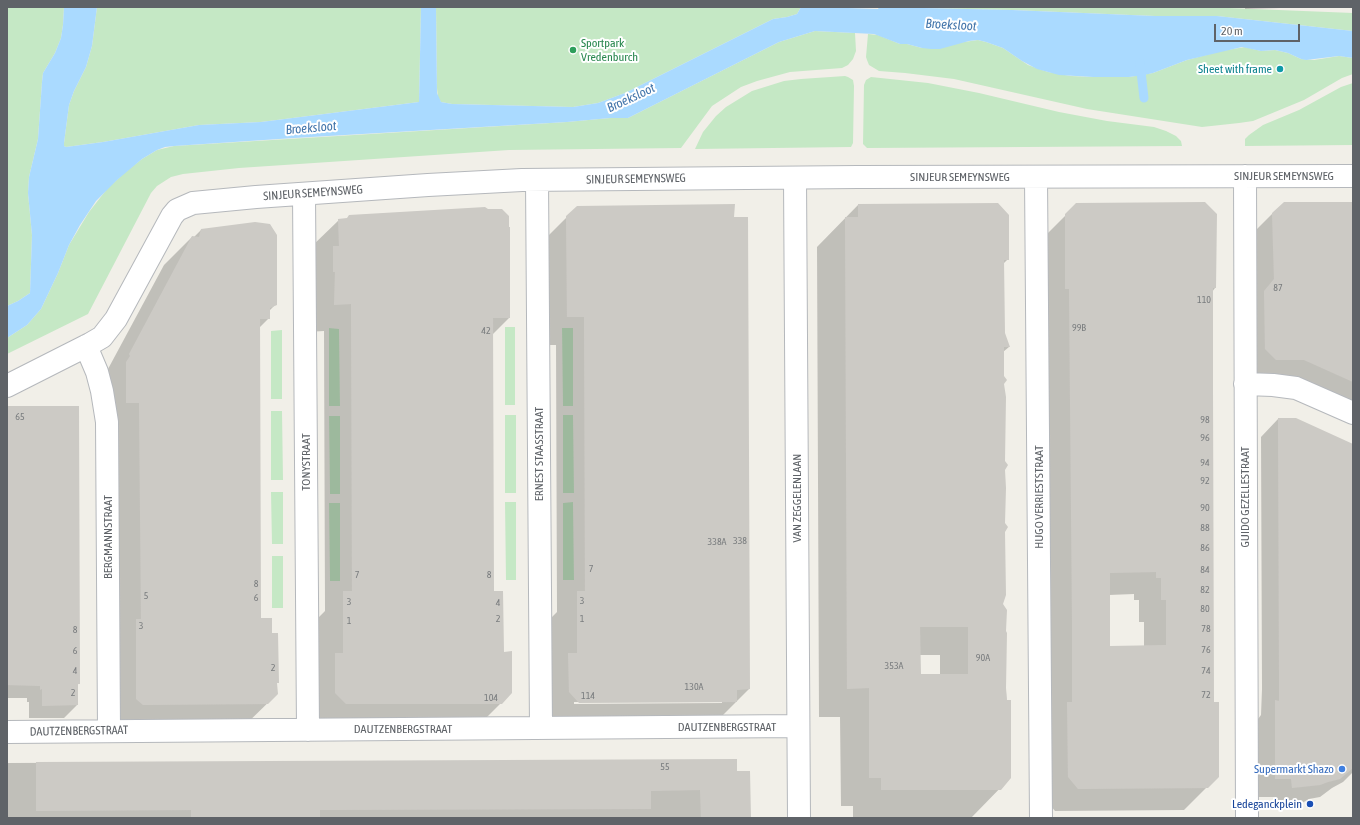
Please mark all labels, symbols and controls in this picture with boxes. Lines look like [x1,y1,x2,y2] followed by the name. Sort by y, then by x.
[925,16,977,34] water label: Broeksloot
[1216,16,1302,42] scale bar
[1221,24,1243,38] text: 20 m
[581,36,638,64] place label: Sportpark Vredenburch
[568,45,578,55] marker: Sportpark Vredenburch
[1198,62,1272,76] place label: Sheet with frame
[1275,64,1285,74] marker: Sheet with frame
[605,80,657,116] water label: Broeksloot
[285,118,337,138] water label: Broeksloot
[1234,169,1334,183] street label: SINJEUR SEMEYNSWEG
[910,170,1010,184] street label: SINJEUR SEMEYNSWEG
[586,171,686,187] street label: SINJEUR SEMEYNSWEG
[263,182,363,204] street label: SINJEUR SEMEYNSWEG
[1273,282,1283,294] house number: 87
[1197,294,1211,306] house number: 110
[1072,322,1086,334] house number: 99B
[481,325,491,337] house number: 42
[532,407,546,501] street label: ERNEST STAASSTRAAT
[15,411,25,423] house number: 65
[1200,414,1210,426] house number: 98
[1200,432,1210,444] house number: 96
[299,433,313,491] street label: TONYSTRAAT
[1032,445,1046,549] street label: HUGO VERRIESTSTRAAT
[1238,446,1252,548] street label: GUIDO GEZELLESTRAAT
[790,454,804,542] street label: VAN ZEGGELENLAAN
[1200,457,1210,469] house number: 94
[1200,475,1210,487] house number: 92
[101,495,115,579] street label: BERGMANNSTRAAT
[1200,502,1210,514] house number: 90
[1200,522,1210,534] house number: 88
[733,535,747,547] house number: 338
[708,536,726,548] house number: 338A
[1200,542,1210,554] house number: 86
[589,563,593,575] house number: 7
[1200,564,1210,576] house number: 84
[355,569,359,581] house number: 7
[487,569,491,581] house number: 8
[254,578,258,590] house number: 8
[1200,584,1210,596] house number: 82
[144,590,148,602] house number: 5
[254,592,258,604] house number: 6
[580,595,584,607] house number: 3
[347,596,351,608] house number: 3
[496,597,500,609] house number: 4
[1200,603,1210,615] house number: 80
[496,613,500,625] house number: 2
[580,613,584,625] house number: 1
[347,615,351,627] house number: 1
[139,620,143,632] house number: 3
[1201,623,1211,635] house number: 78
[73,624,77,636] house number: 8
[1201,644,1211,656] house number: 76
[73,645,77,657] house number: 6
[976,652,990,664] house number: 90A
[885,660,903,672] house number: 353A
[271,662,275,674] house number: 2
[73,665,77,677] house number: 4
[1201,665,1211,677] house number: 74
[685,681,703,693] house number: 130A
[71,687,75,699] house number: 2
[1201,689,1211,701] house number: 72
[581,690,595,702] house number: 114
[484,692,498,704] house number: 104
[678,720,776,734] street label: DAUTZENBERGSTRAAT
[354,722,452,736] street label: DAUTZENBERGSTRAAT
[30,723,128,739] street label: DAUTZENBERGSTRAAT
[660,761,670,773] house number: 55
[1254,762,1334,776] place label: Supermarkt Shazo
[1337,764,1347,774] marker: Supermarkt Shazo
[1232,797,1302,811] place label: Ledeganckplein
[1305,799,1315,809] marker: Ledeganckplein

